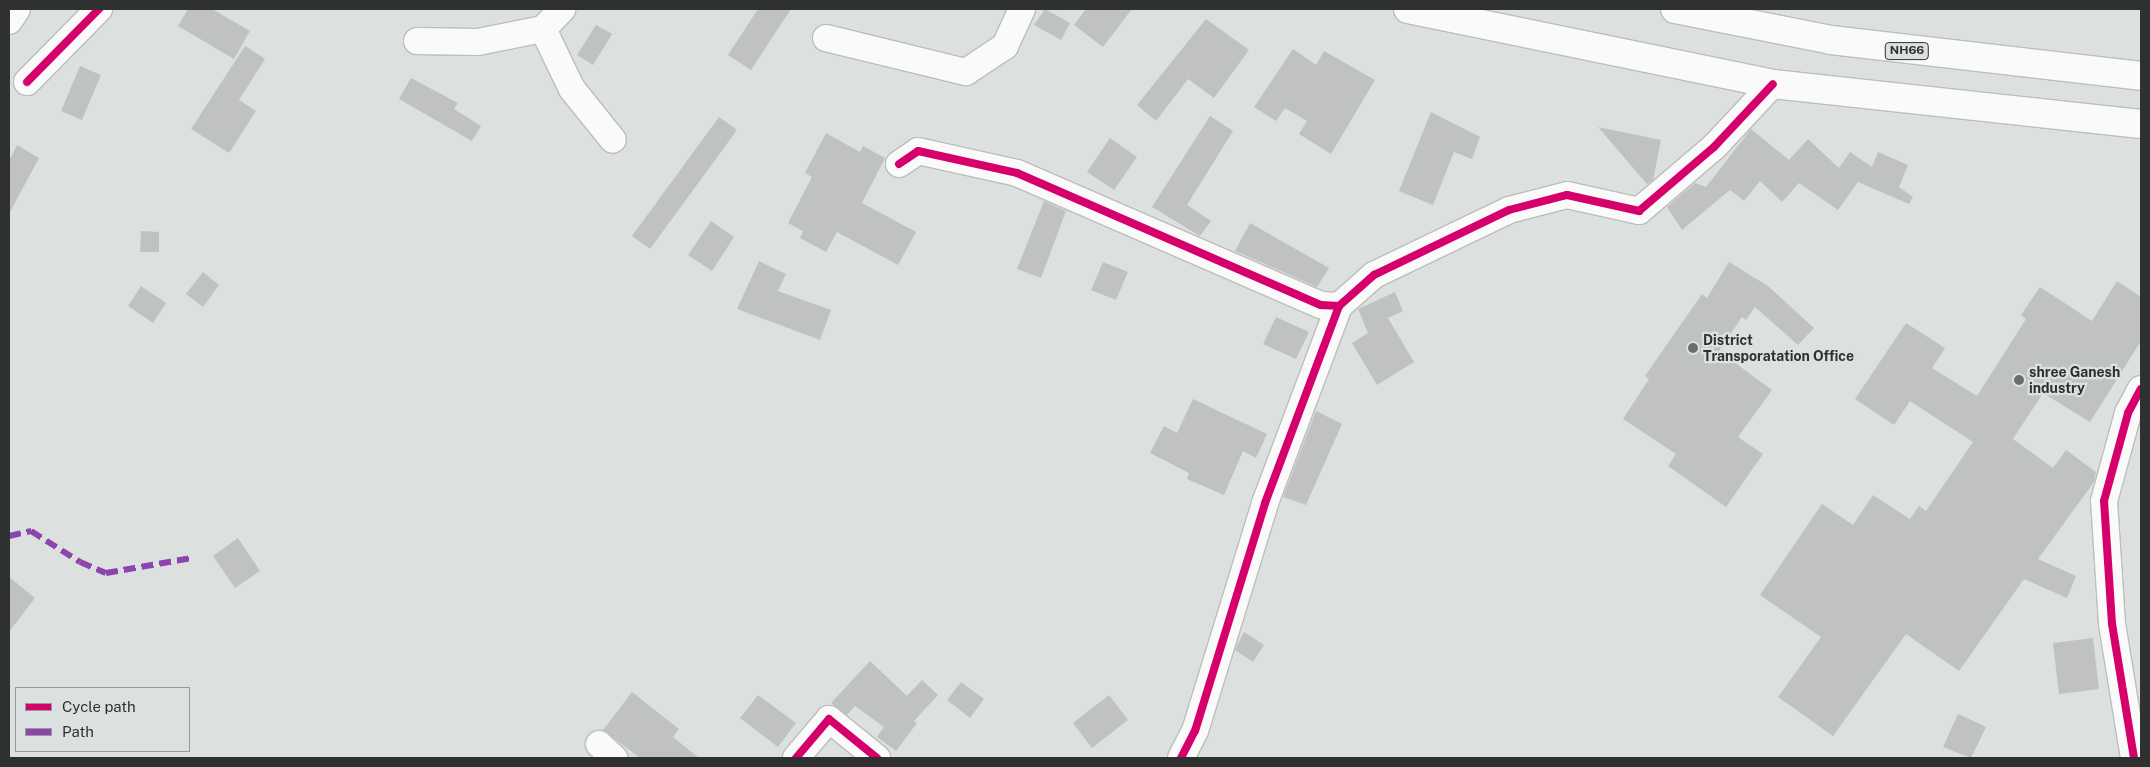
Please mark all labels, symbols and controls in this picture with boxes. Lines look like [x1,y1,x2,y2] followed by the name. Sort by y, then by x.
[1884,41,1930,60] road number: NH66
[1703,332,1854,364] place label: District Transporatation Office
[1687,342,1699,354] marker: District Transporatation Office
[2029,364,2120,397] place label: shree Ganesh industry
[2013,374,2025,386] marker: shree Ganesh industry
[15,687,190,752] legend
[62,698,136,715] text: Cycle path
[62,723,94,740] text: Path

